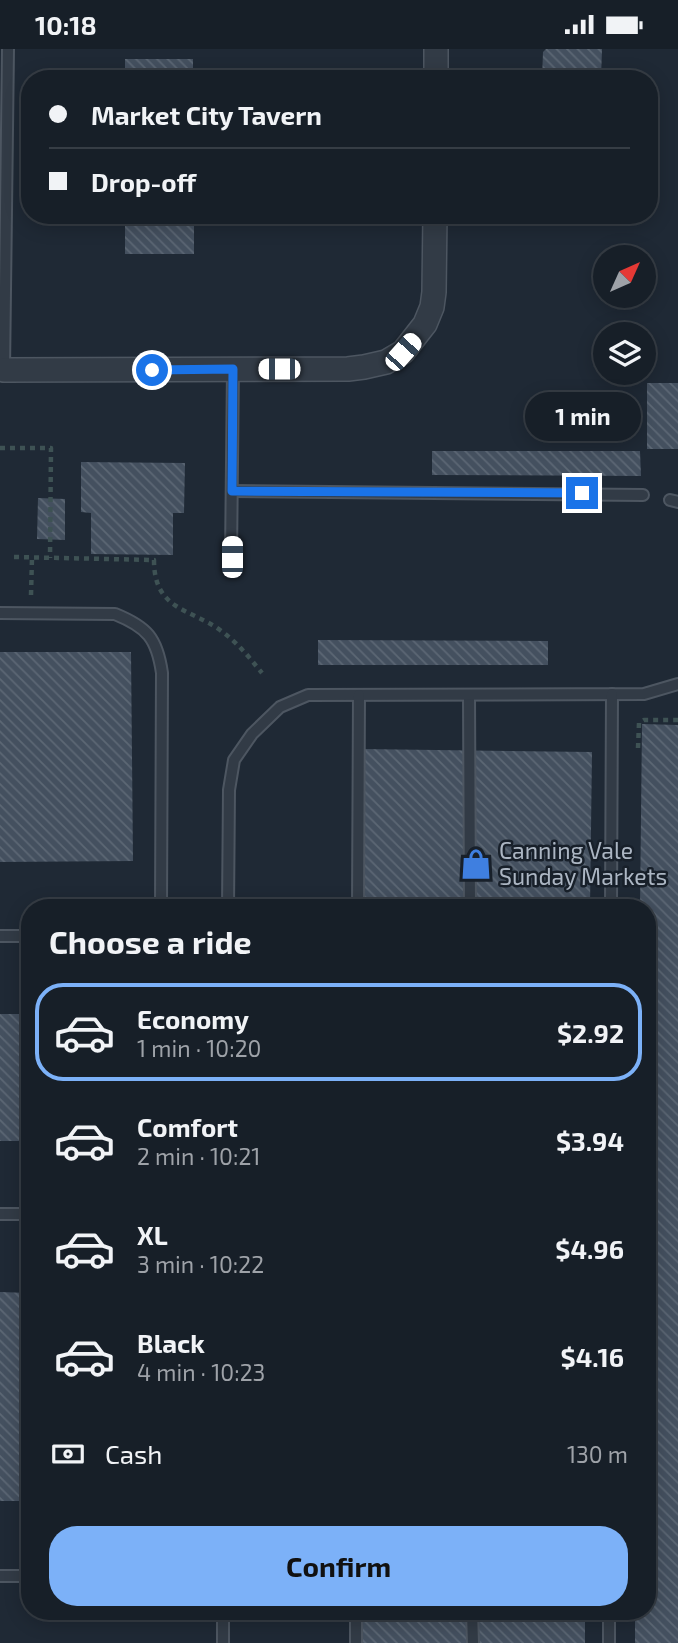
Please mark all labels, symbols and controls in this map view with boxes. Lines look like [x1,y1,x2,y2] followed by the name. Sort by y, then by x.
[35,9,97,40] text: 10:18
[91,99,322,130] text: Market City Tavern
[91,166,196,197] text: Drop-off
[593,245,656,308] north arrow
[593,245,656,385] map controls
[593,322,656,385] button: layers
[382,329,425,375] car
[136,354,168,386] route start
[259,359,301,380] car
[524,391,640,441] callout: 1 min
[555,402,611,430] text: 1 min
[566,477,598,509] route end
[222,536,243,578] car
[499,836,667,890] place label: Canning Vale Sunday Markets
[459,847,493,881] shop icon: Canning Vale Sunday Markets
[49,922,252,960] text: Choose a ride
[53,1001,116,1064] icon: car
[137,1003,249,1034] text: Economy
[557,1017,624,1048] text: $2.92
[137,1034,261,1062] text: 1 min · 10:20
[53,1109,116,1172] icon: car
[137,1111,238,1142] text: Comfort
[556,1125,624,1156] text: $3.94
[137,1142,261,1170] text: 2 min · 10:21
[53,1217,116,1280] icon: car
[137,1219,168,1250] text: XL
[555,1233,624,1264] text: $4.96
[137,1250,264,1278] text: 3 min · 10:22
[53,1325,116,1388] icon: car
[137,1327,205,1358] text: Black
[561,1341,624,1372] text: $4.16
[137,1358,265,1386] text: 4 min · 10:23
[49,1435,87,1473] icon: cash
[105,1438,162,1469] text: Cash
[567,1440,628,1468] text: 130 m
[49,1526,628,1606] button: Confirm

